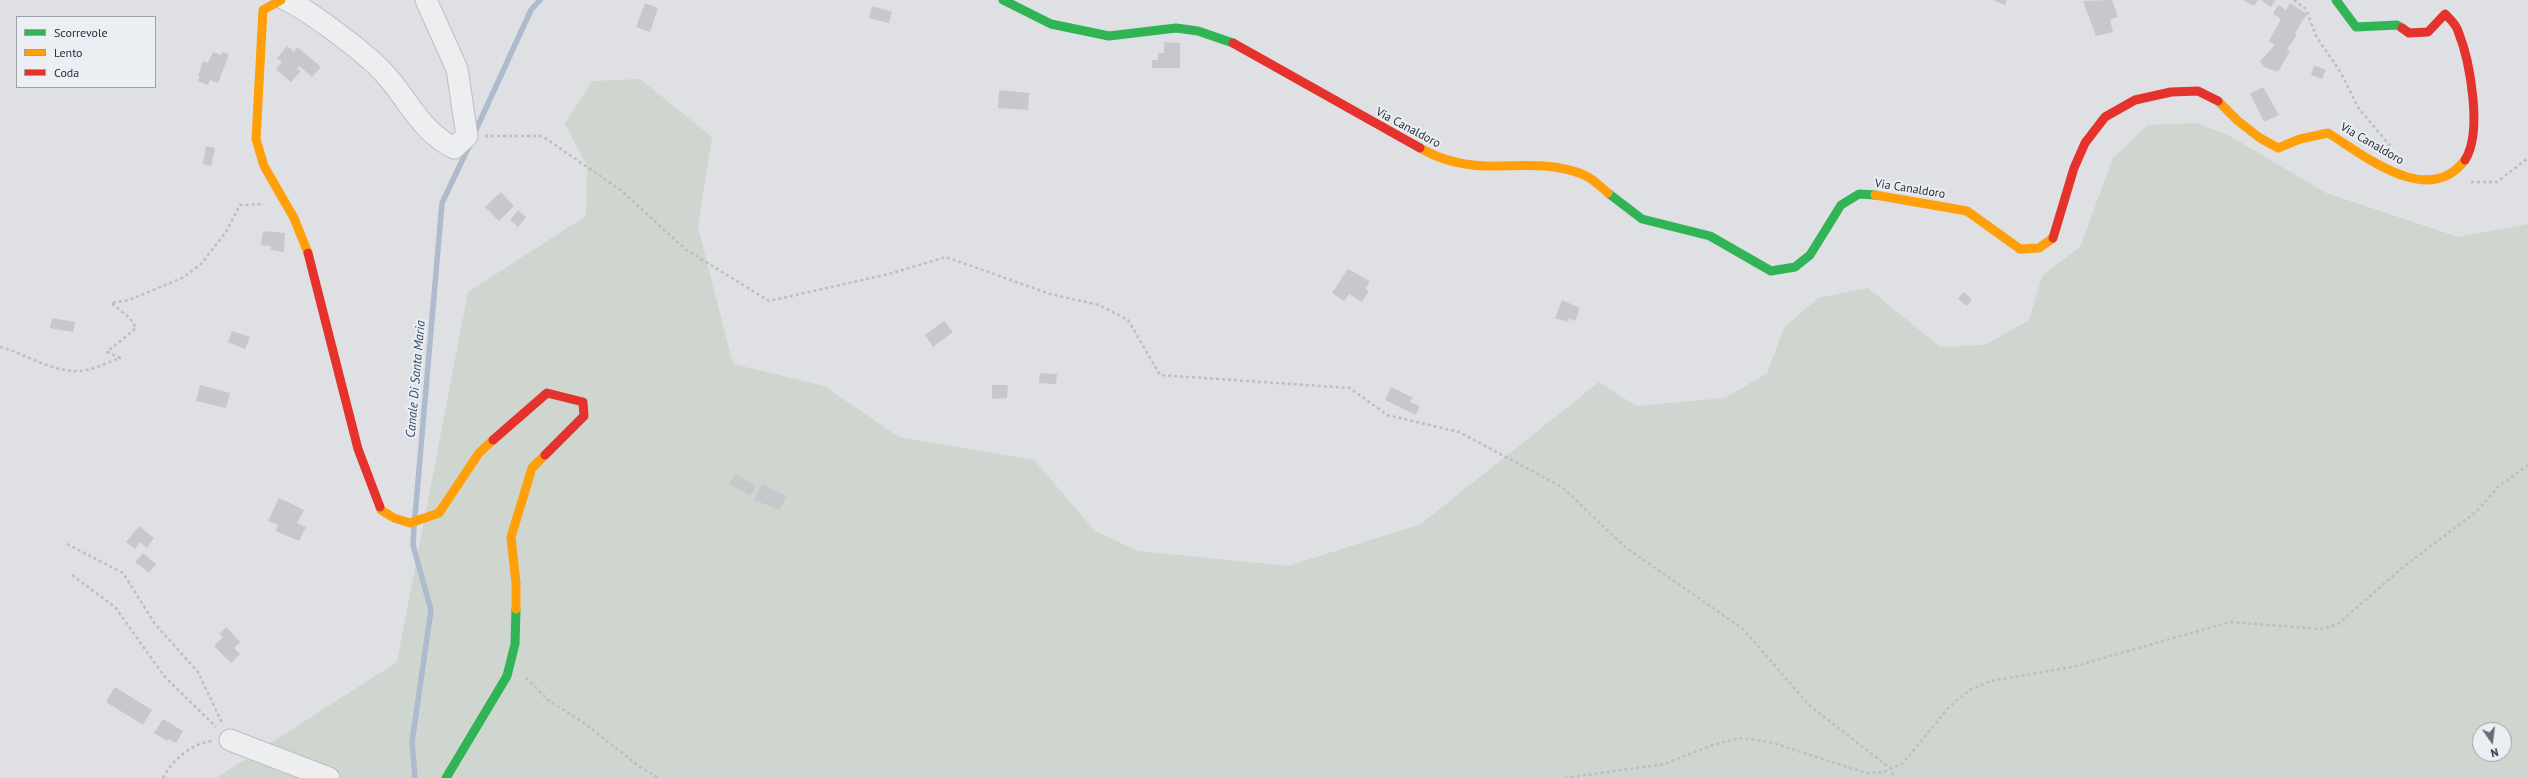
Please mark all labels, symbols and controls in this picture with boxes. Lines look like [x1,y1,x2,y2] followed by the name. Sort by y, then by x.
[16,16,156,88] legend
[54,25,108,40] text: Scorrevole
[54,45,83,60] text: Lento
[54,65,79,80] text: Coda
[1373,105,1443,151] street label: Via Canaldoro
[2338,120,2406,168] street label: Via Canaldoro
[1874,176,1946,202] street label: Via Canaldoro
[403,320,429,438] water label: Canale Di Santa Maria
[2472,722,2512,762] north arrow
[2489,745,2500,760] text: N

